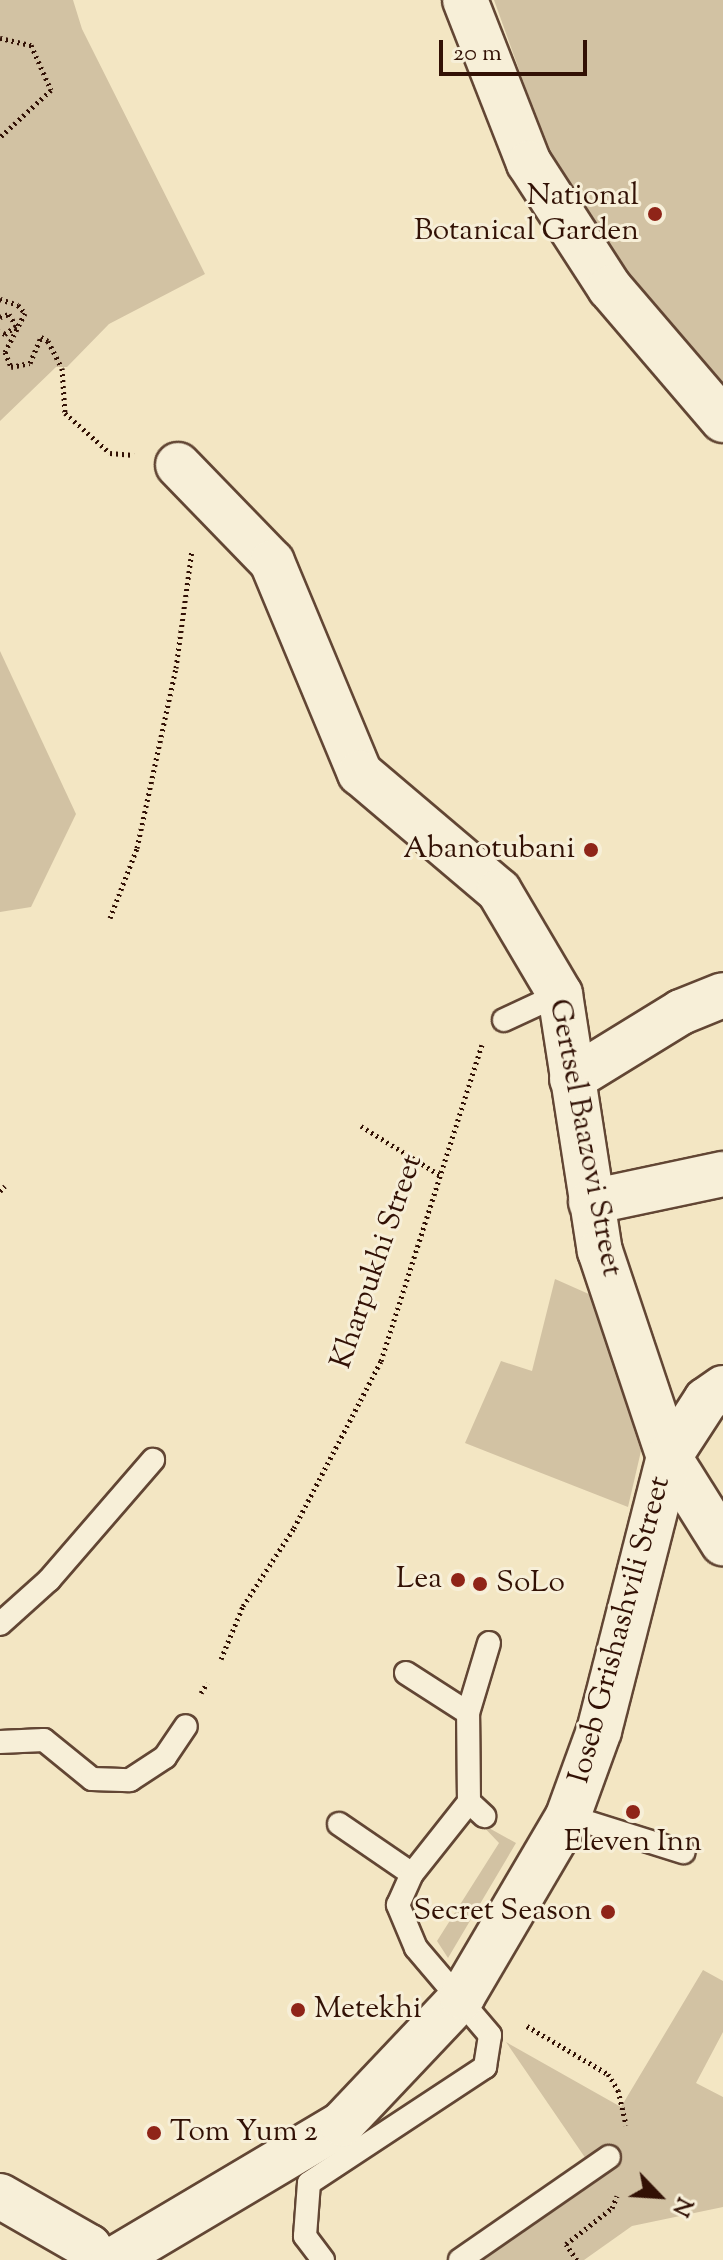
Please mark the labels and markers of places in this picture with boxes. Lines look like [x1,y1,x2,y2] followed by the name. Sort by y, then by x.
[414,179,639,250] place label: National Botanical Garden
[646,205,664,223] marker: National Botanical Garden
[403,832,575,868] place label: Abanotubani
[582,841,600,859] marker: Abanotubani
[396,1562,442,1598] place label: Lea
[496,1566,565,1602] place label: SoLo
[449,1571,467,1589] marker: Lea
[471,1575,489,1593] marker: SoLo
[624,1803,642,1821] marker: Eleven Inn
[564,1825,702,1861] place label: Eleven Inn
[413,1894,592,1930] place label: Secret Season
[599,1903,617,1921] marker: Secret Season
[314,1992,422,2028] place label: Metekhi
[289,2001,307,2019] marker: Metekhi
[170,2115,318,2151] place label: Tom Yum 2
[145,2124,163,2142] marker: Tom Yum 2

